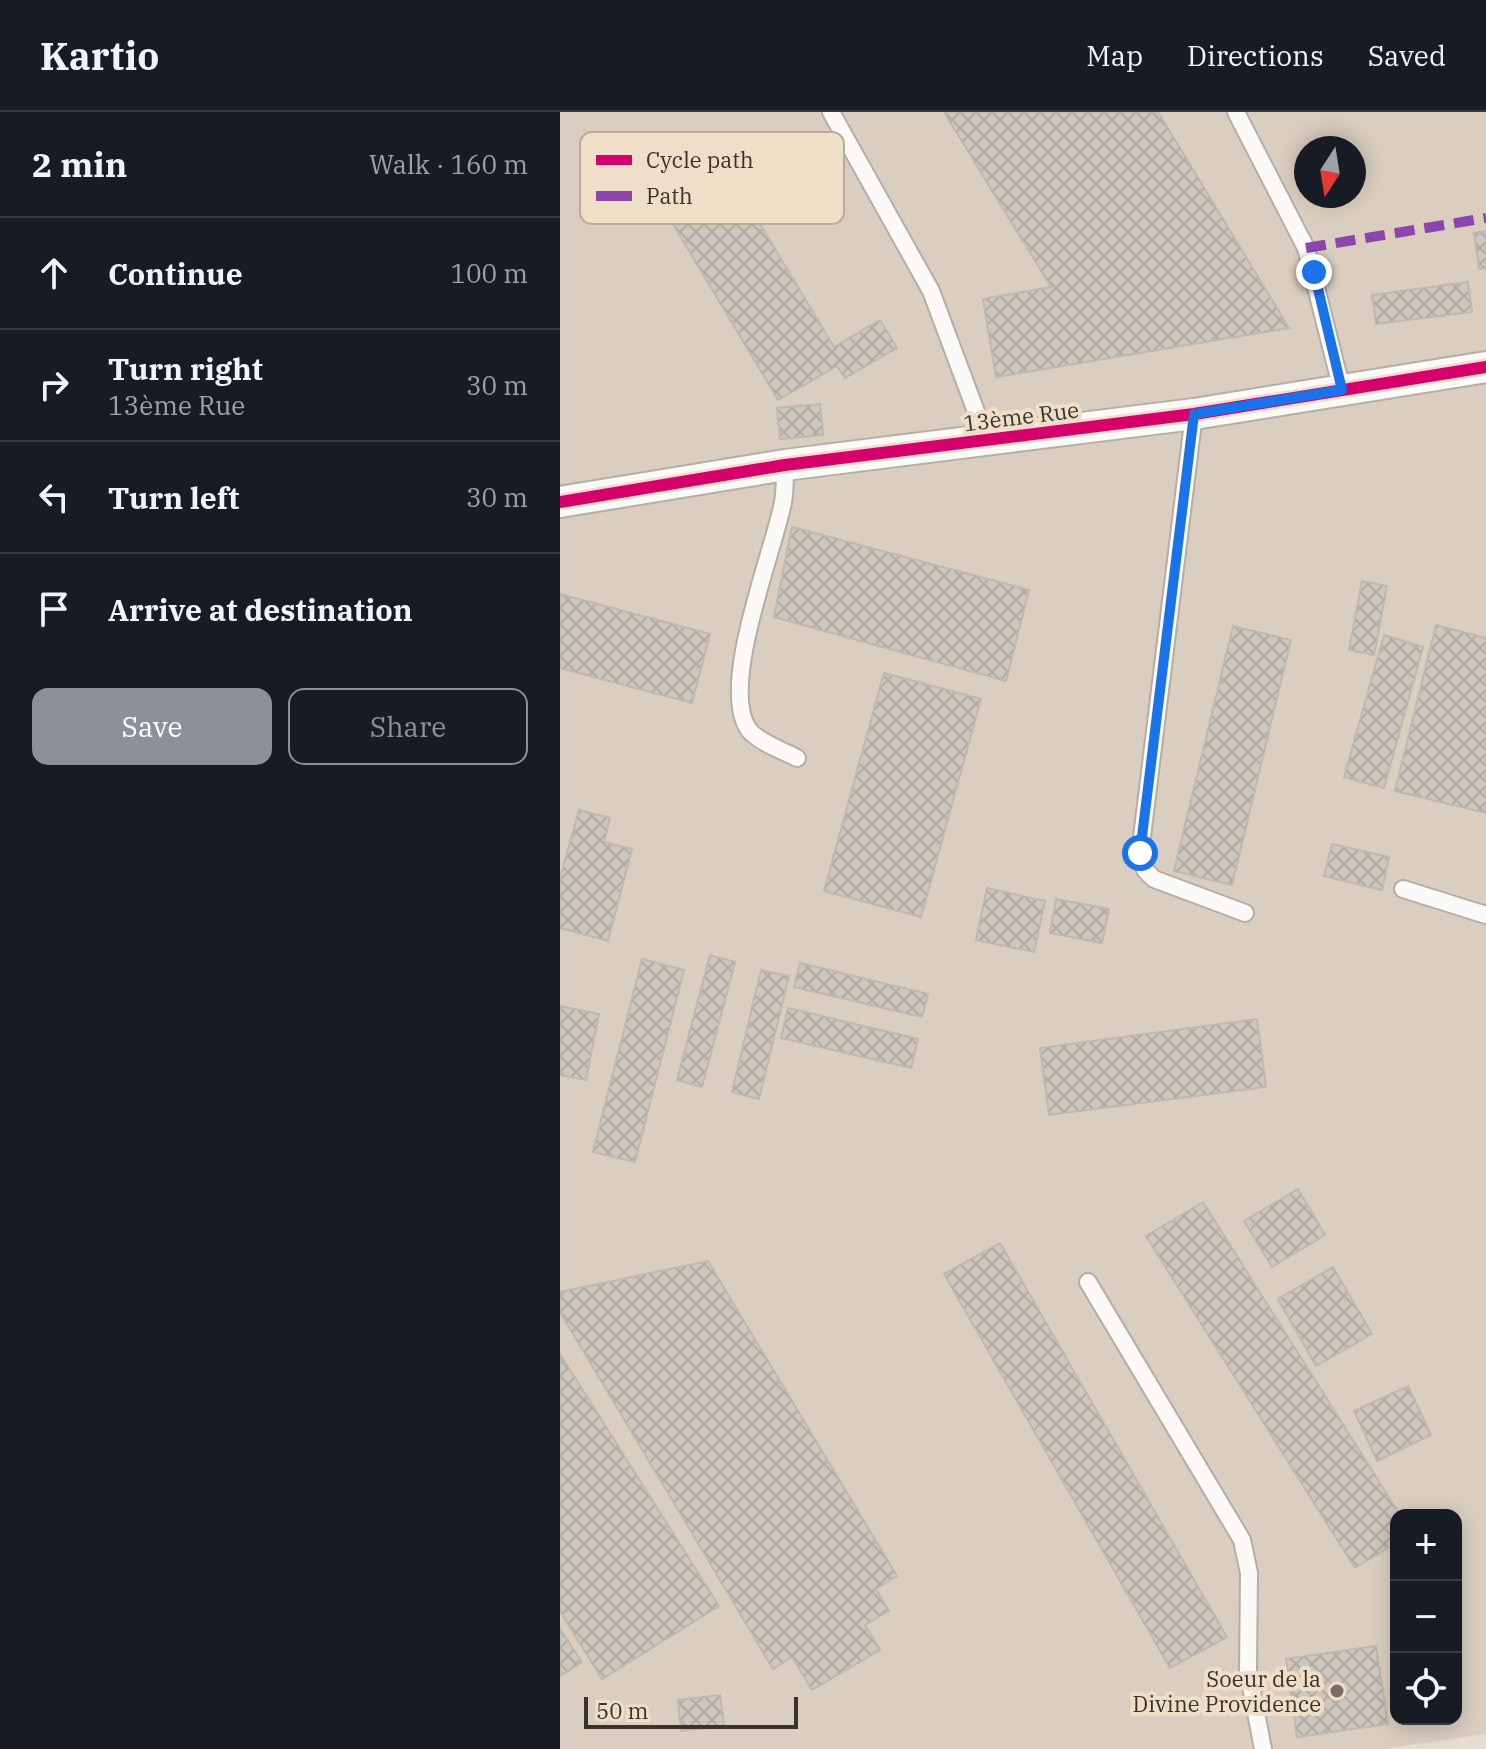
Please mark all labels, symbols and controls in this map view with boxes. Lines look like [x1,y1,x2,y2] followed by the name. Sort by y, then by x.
[40,31,159,80] text: Kartio
[1086,37,1143,74] text: Map
[1187,37,1324,74] text: Directions
[1368,37,1446,74] text: Saved
[580,132,844,224] legend
[1294,136,1366,208] north arrow
[32,142,127,186] text: 2 min
[646,145,754,174] text: Cycle path
[369,147,528,181] text: Walk · 160 m
[646,181,693,210] text: Path
[32,251,76,295] icon: ahead
[108,254,243,293] text: Continue
[1296,254,1332,290] route end
[450,256,528,290] text: 100 m
[108,349,263,388] text: Turn right
[32,363,76,407] icon: right
[466,368,528,402] text: 30 m
[108,388,245,422] text: 13ème Rue
[962,395,1080,437] street label: 13ème Rue
[32,475,76,519] icon: left
[108,478,240,517] text: Turn left
[466,480,528,514] text: 30 m
[32,587,76,631] icon: arrive
[108,590,413,629] text: Arrive at destination
[32,688,272,765] button: Save
[288,688,528,765] button: Share
[1122,835,1158,871] route start
[1390,1509,1462,1725] map controls
[1390,1509,1462,1581] button: +
[1390,1581,1462,1653] button: −
[1390,1653,1462,1725] button: locate
[1133,1664,1321,1718] place label: Soeur de la Divine Providence
[1328,1682,1346,1700] marker: Soeur de la Divine Providence
[584,1693,798,1729] scale bar
[596,1696,648,1725] text: 50 m

